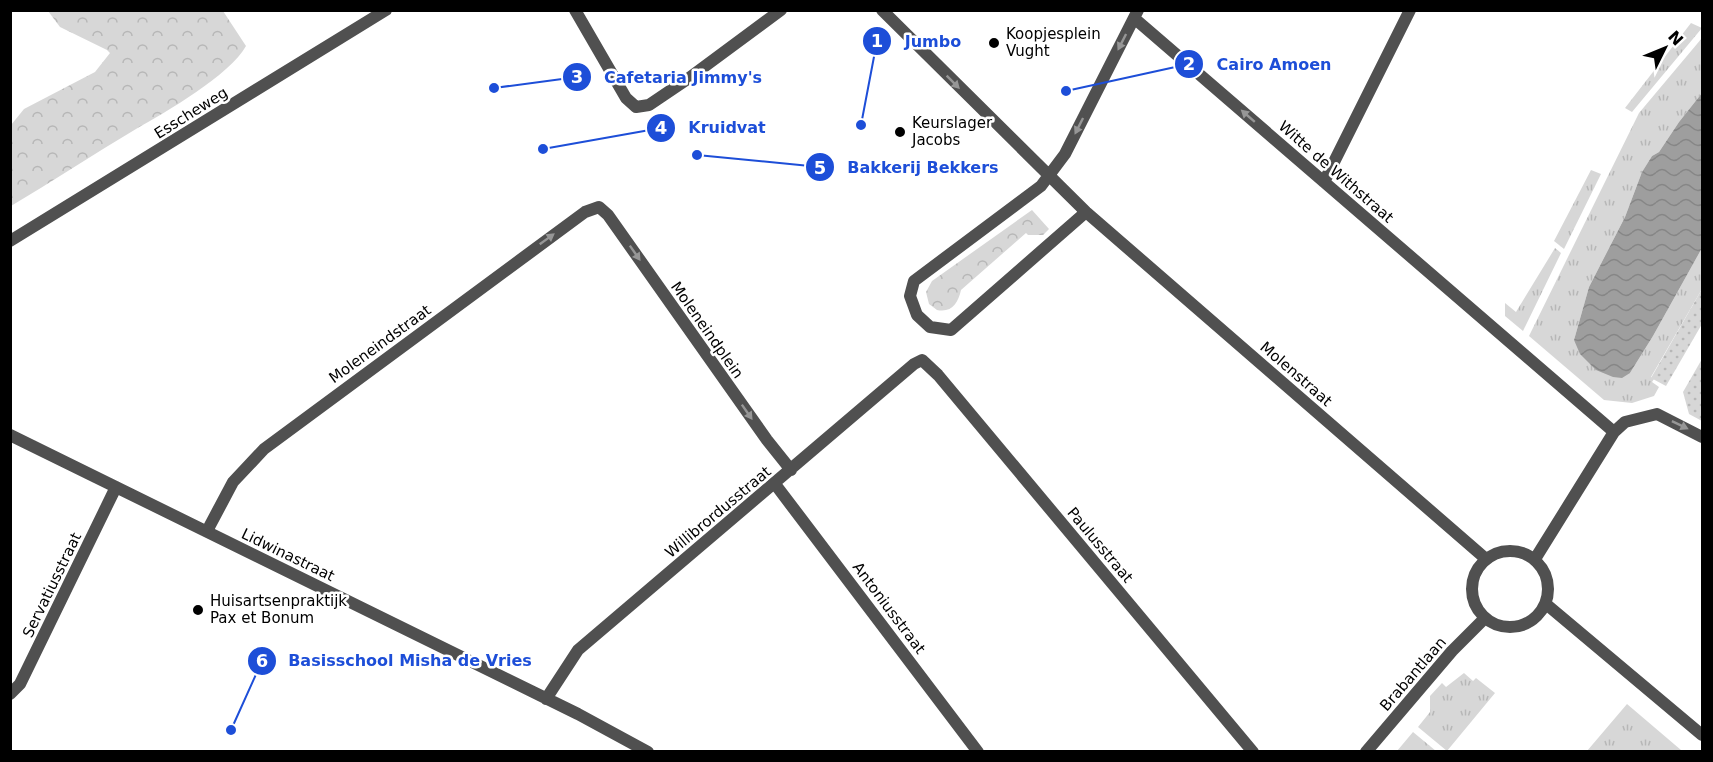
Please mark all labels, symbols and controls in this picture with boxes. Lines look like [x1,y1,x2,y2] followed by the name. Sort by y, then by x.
[1635,18,1695,78] north arrow
[862,24,973,58] callout: Jumbo
[1006,25,1101,60] place label: Koopjesplein Vught
[1664,27,1687,49] text: N
[871,30,883,51] text: 1
[904,32,961,51] text: Jumbo
[1117,34,1127,51] one-way arrow
[987,36,1001,50] marker: Koopjesplein Vught
[1174,47,1343,81] callout: Cairo Amoen
[1183,53,1195,74] text: 2
[1217,55,1331,74] text: Cairo Amoen
[562,60,774,94] callout: Cafetaria Jimmy's
[571,66,583,87] text: 3
[604,68,762,87] text: Cafetaria Jimmy's
[945,74,959,88] one-way arrow
[151,83,231,143] street label: Esscheweg
[1241,110,1256,123] one-way arrow
[646,111,778,145] callout: Kruidvat
[911,114,993,149] place label: Keurslager Jacobs
[655,117,667,138] text: 4
[1075,117,1085,135] one-way arrow
[1275,117,1397,227] street label: Witte de Withstraat
[688,118,766,137] text: Kruidvat
[893,125,907,139] marker: Keurslager Jacobs
[805,150,1010,184] callout: Bakkerij Bekkers
[814,157,826,178] text: 5
[847,158,999,177] text: Bakkerij Bekkers
[540,234,555,246] one-way arrow
[629,245,640,261] one-way arrow
[667,278,747,382] street label: Moleneindplein
[326,301,435,387] street label: Moleneindstraat
[1256,338,1336,410] street label: Molenstraat
[741,404,753,420] one-way arrow
[1671,420,1689,430] one-way arrow
[661,462,775,562] street label: Willibrordusstraat
[1063,504,1137,586] street label: Paulusstraat
[239,525,338,585] street label: Lidwinastraat
[19,530,85,640] street label: Servatiusstraat
[849,559,929,657] street label: Antoniusstraat
[210,592,347,627] place label: Huisartsenpraktijk Pax et Bonum
[191,603,205,617] marker: Huisartsenpraktijk Pax et Bonum
[1376,633,1450,715] street label: Brabantlaan
[247,644,544,678] callout: Basisschool Misha de Vries
[256,650,268,671] text: 6
[288,651,532,670] text: Basisschool Misha de Vries

